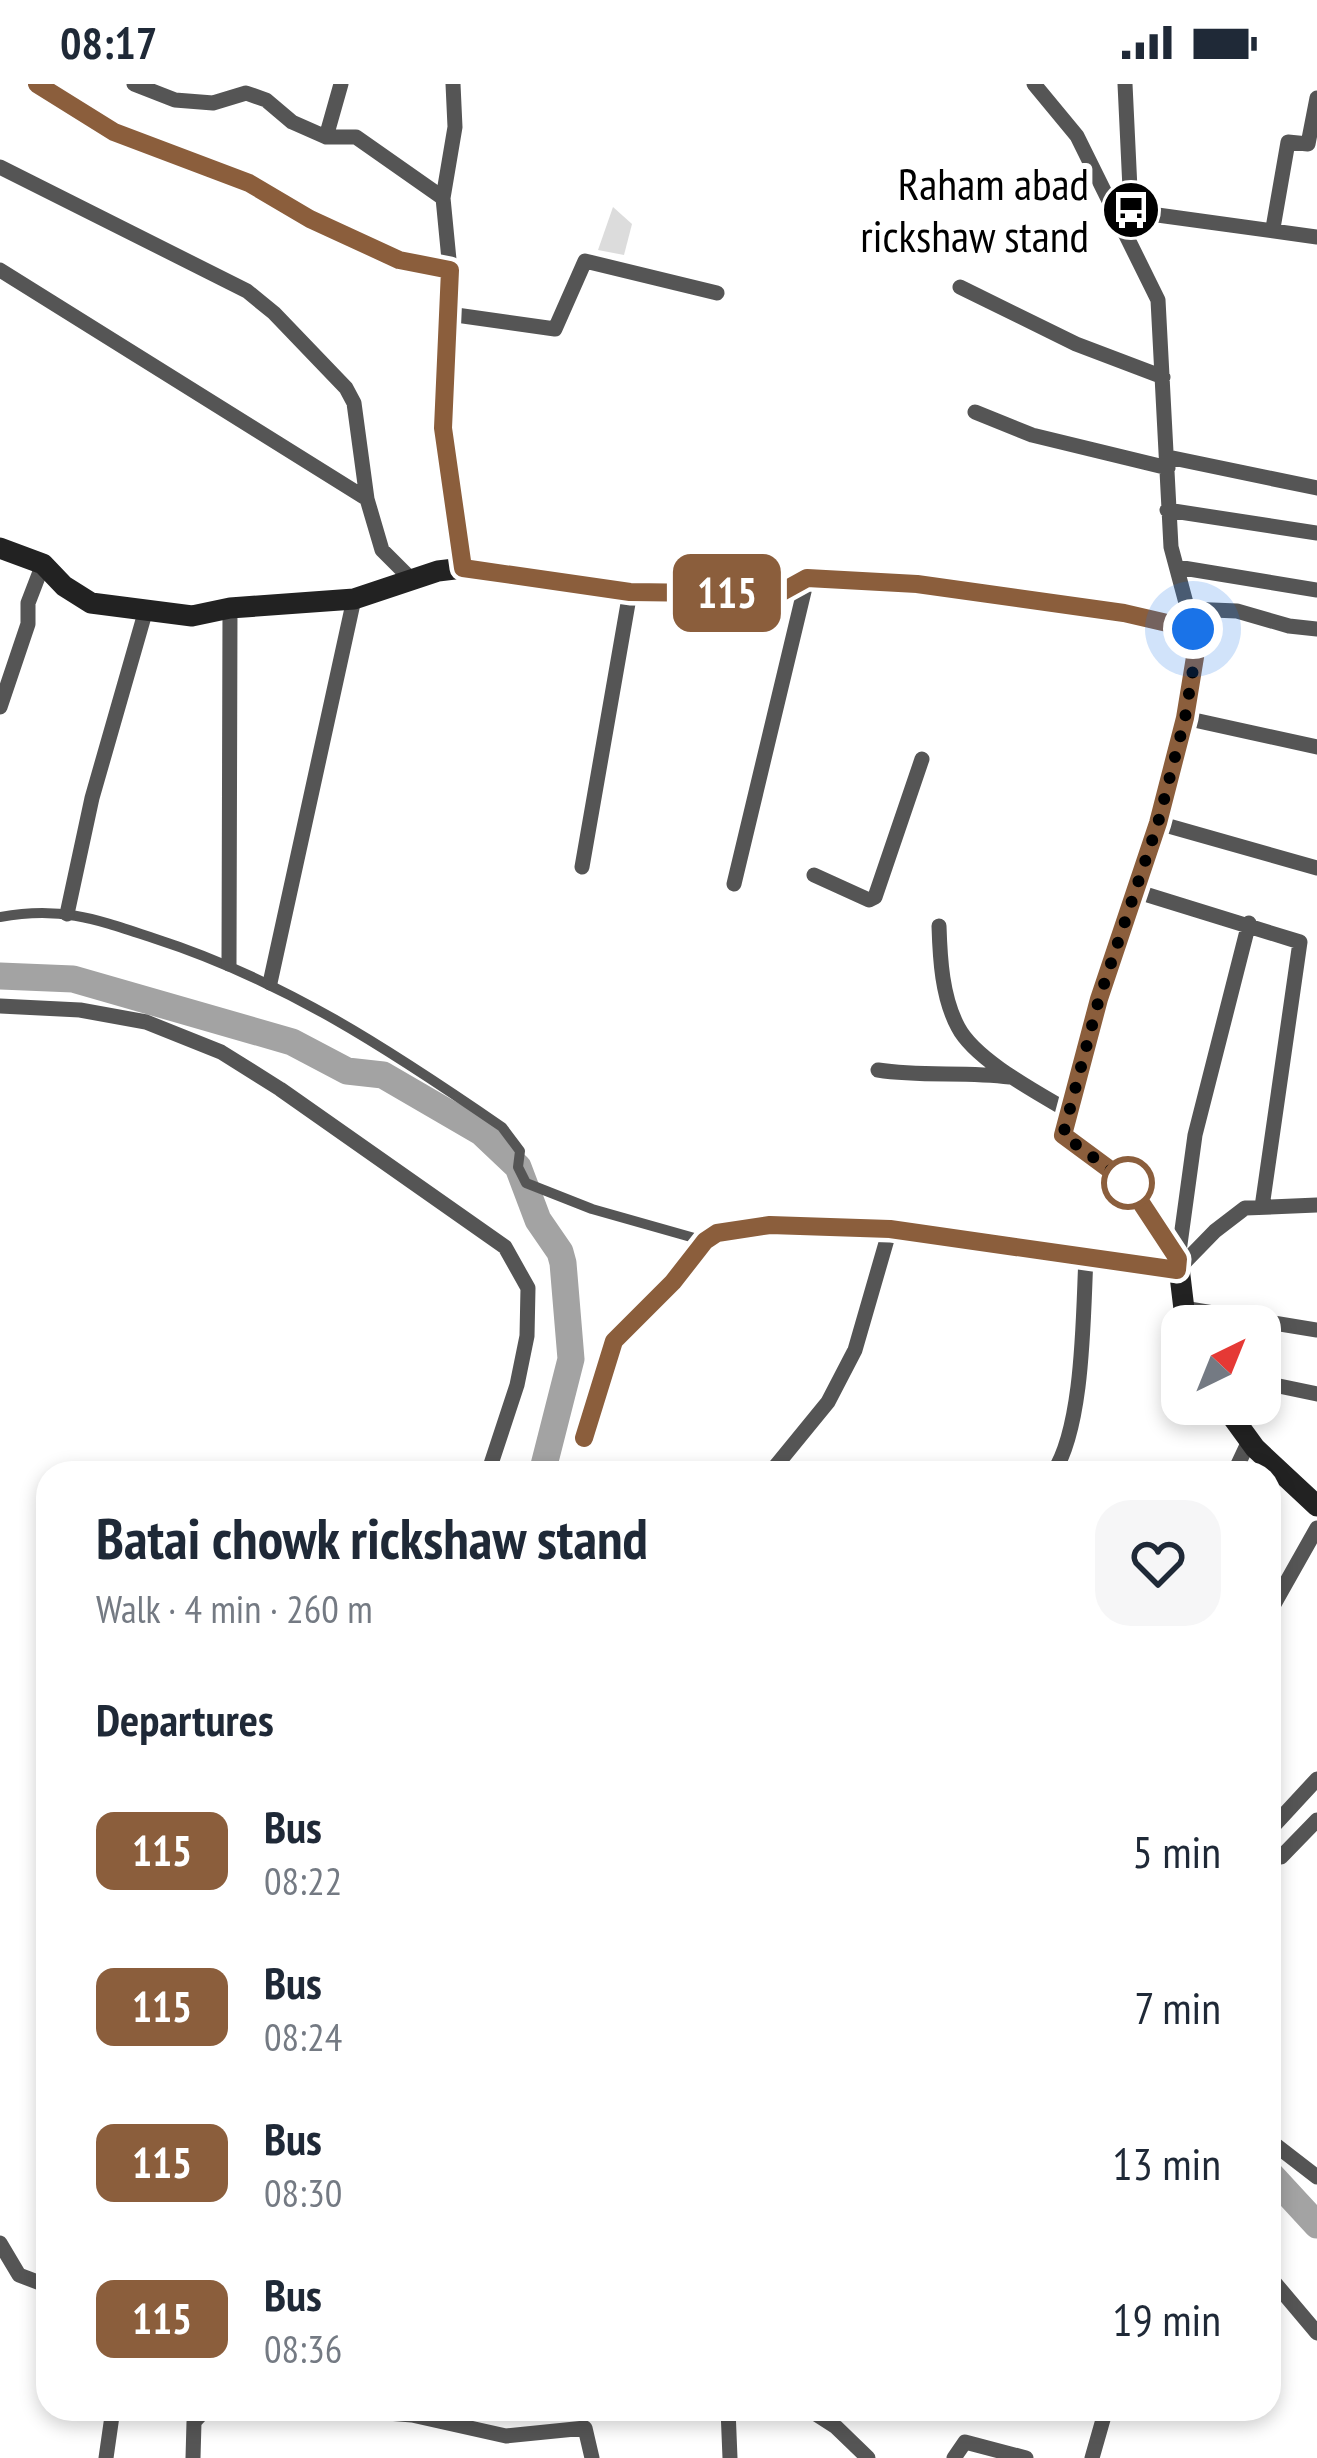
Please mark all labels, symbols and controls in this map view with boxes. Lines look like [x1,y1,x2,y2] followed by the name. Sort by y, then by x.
[60,13,157,71] text: 08:17
[860,154,1089,264] place label: Raham abad rickshaw stand
[1100,179,1162,241] bus stop icon: Raham abad rickshaw stand
[658,554,796,632] line badge: 115
[697,565,757,620] text: 115
[1163,599,1223,659] your location
[1103,1158,1153,1208] unlabelled marker
[1161,1305,1281,1425] north arrow
[1161,1305,1281,1425] map controls
[1095,1500,1221,1626] button: heart
[96,1501,648,1575] text: Batai chowk rickshaw stand
[96,1583,373,1634] text: Walk · 4 min · 260 m
[96,1690,274,1748] text: Departures
[264,1797,322,1855] text: Bus
[1132,1822,1221,1880] text: 5 min
[132,1823,192,1878] text: 115
[264,1855,342,1906] text: 08:22
[264,1953,322,2011] text: Bus
[1134,1978,1221,2036] text: 7 min
[132,1979,192,2034] text: 115
[264,2011,342,2062] text: 08:24
[264,2109,322,2167] text: Bus
[1112,2134,1221,2192] text: 13 min
[132,2135,192,2190] text: 115
[264,2167,342,2218] text: 08:30
[264,2265,322,2323] text: Bus
[1112,2290,1221,2348] text: 19 min
[132,2291,192,2346] text: 115
[264,2323,342,2374] text: 08:36

